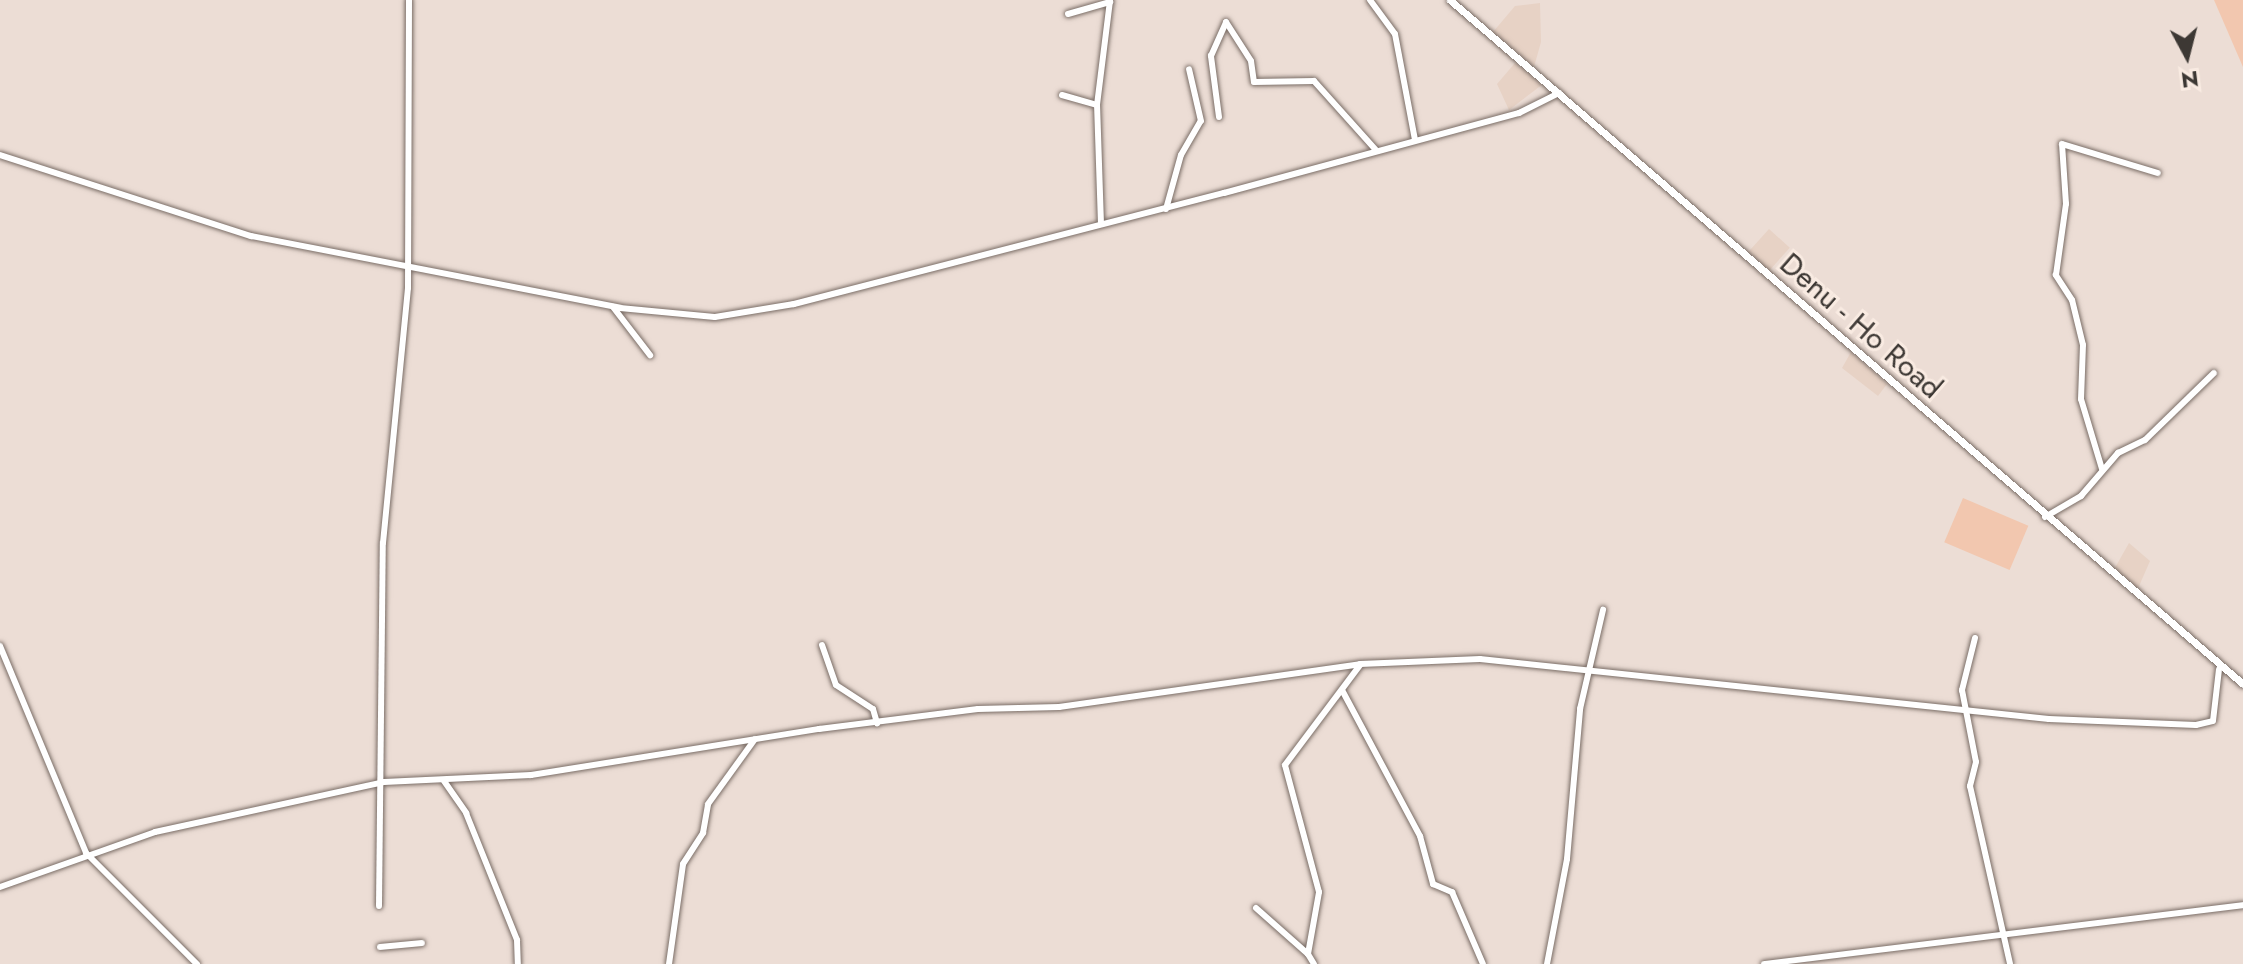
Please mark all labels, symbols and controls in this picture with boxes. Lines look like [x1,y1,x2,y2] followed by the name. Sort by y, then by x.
[2147,16,2227,96] north arrow
[2179,63,2201,97] text: N
[1773,246,1949,406] street label: Denu - Ho Road

